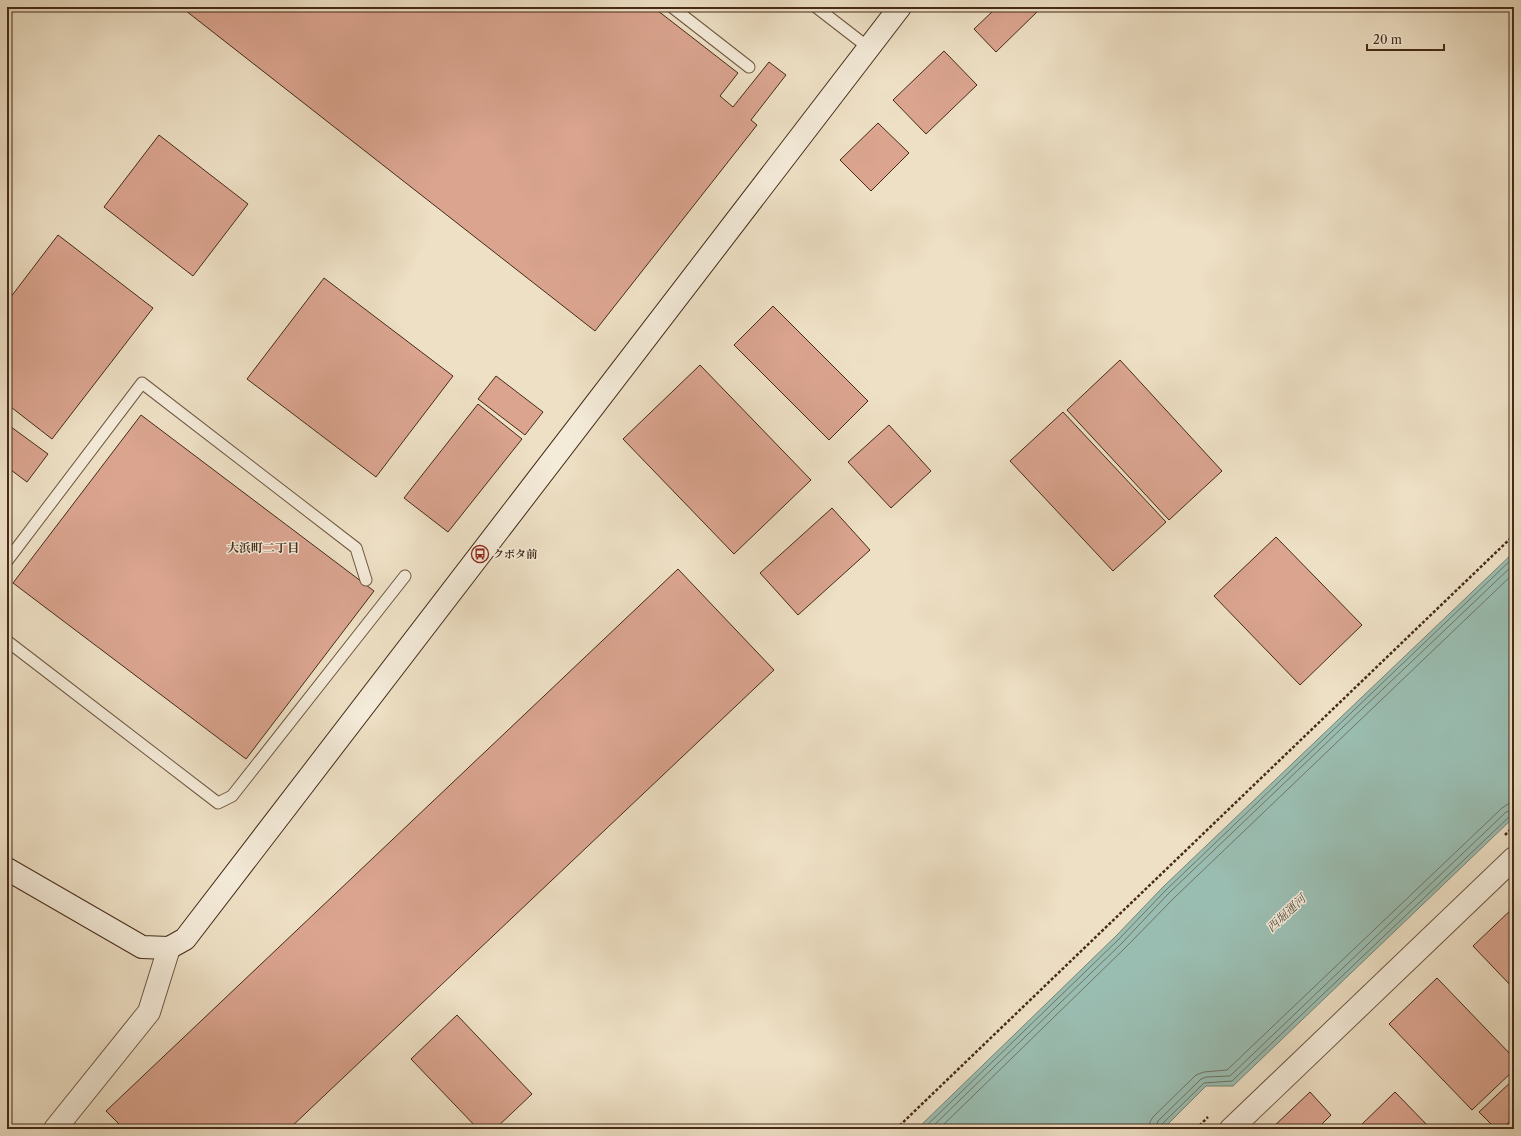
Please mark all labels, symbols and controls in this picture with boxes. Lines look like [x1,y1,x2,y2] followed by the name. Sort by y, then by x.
[1367,26,1444,52] scale bar
[1373,32,1402,47] text: 20 m
[227,540,299,555] district label: 大浜町二丁目
[470,544,490,564] bus stop icon: クボタ前
[493,547,538,561] place label: クボタ前
[1263,890,1310,935] water label: 西堀運河

